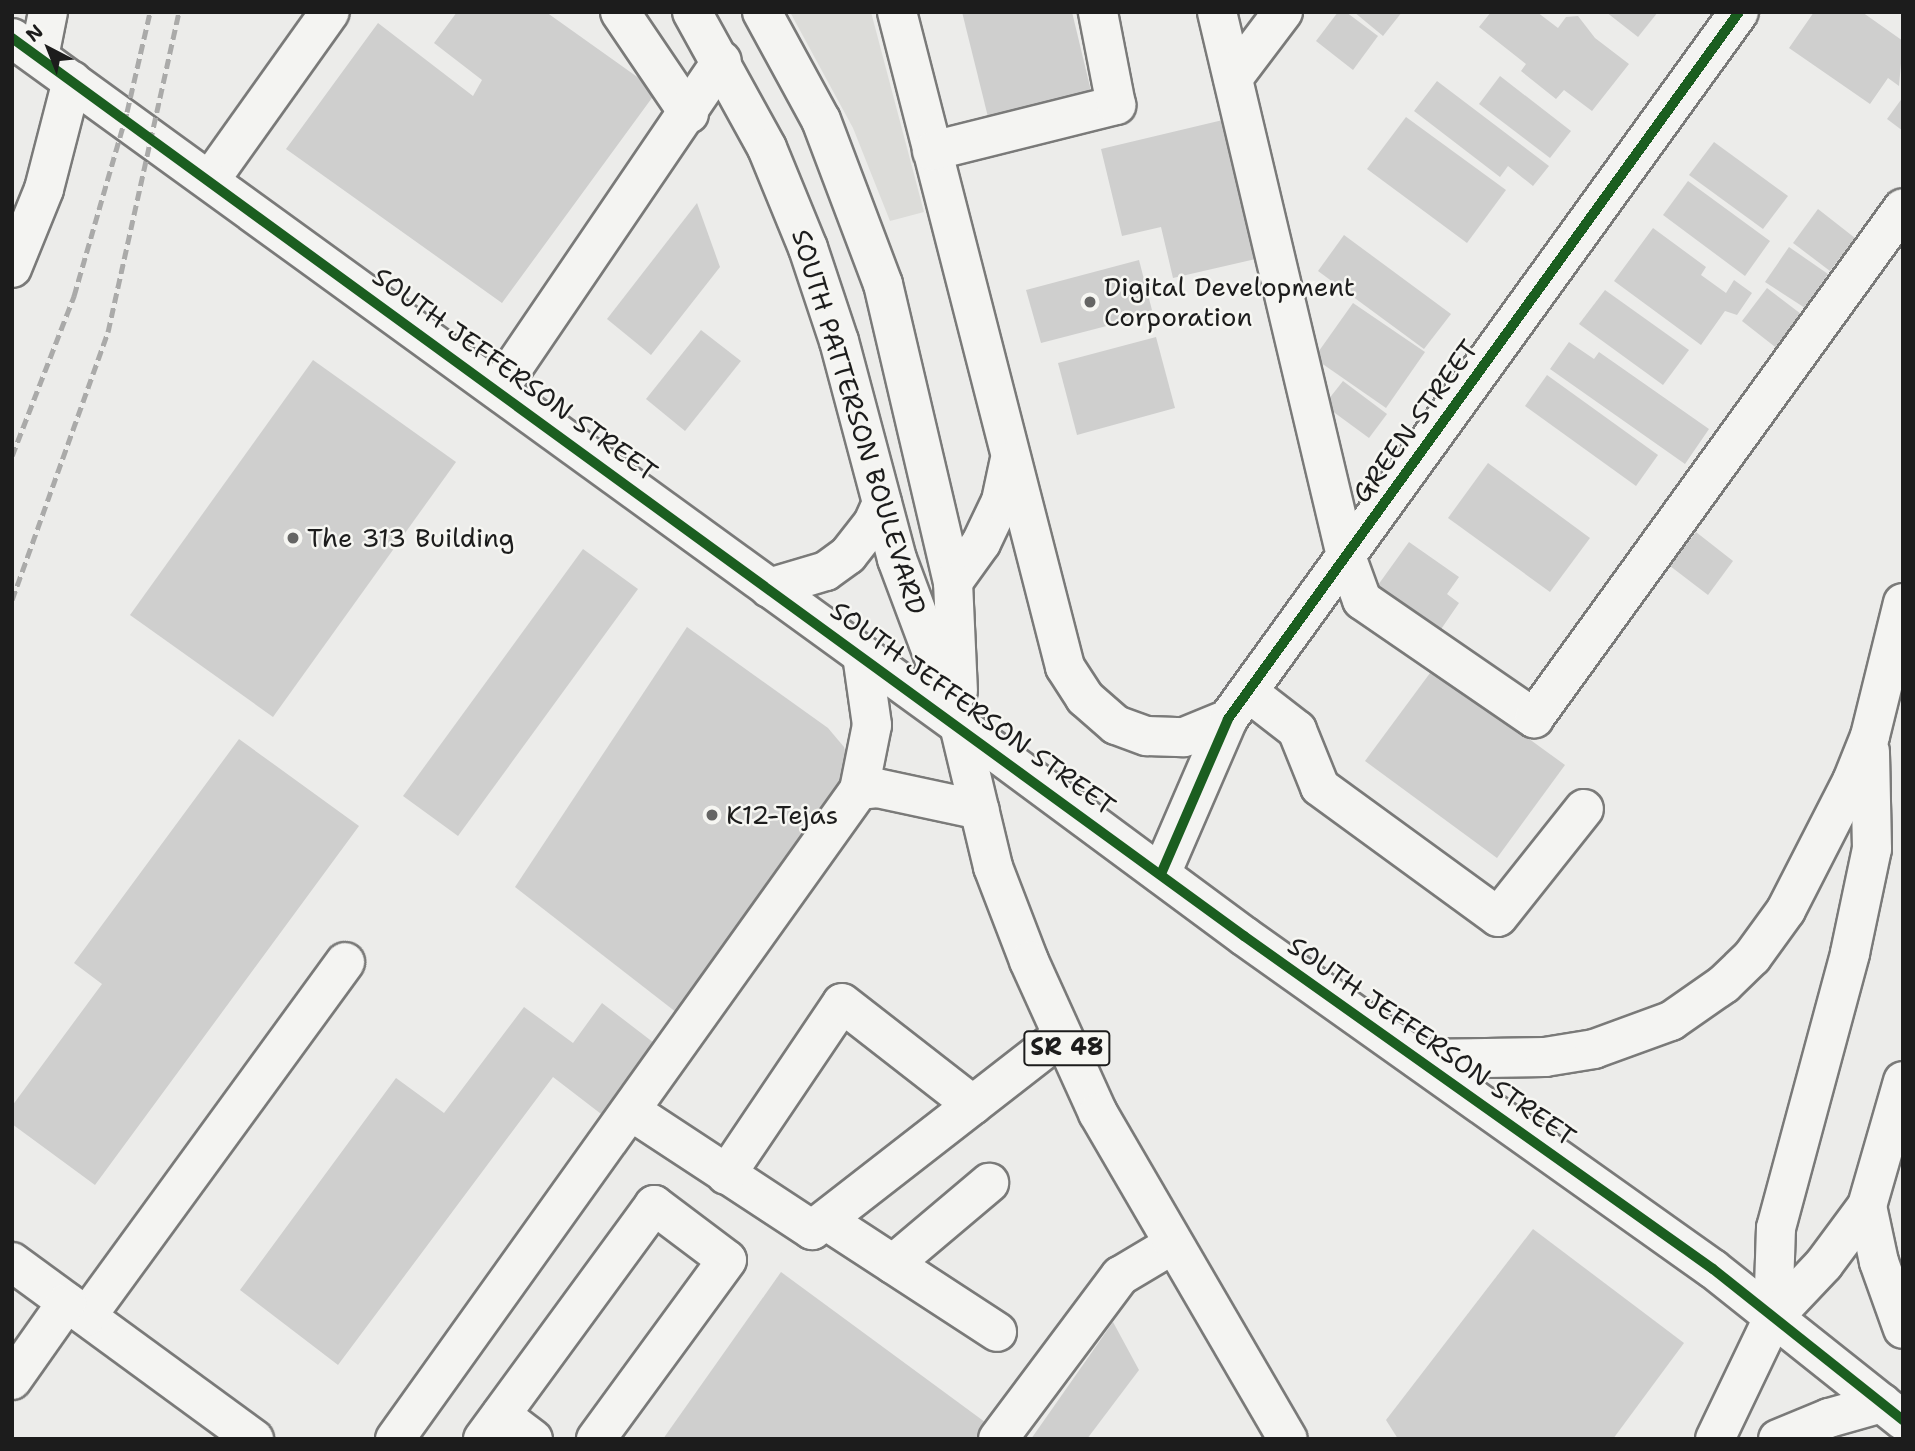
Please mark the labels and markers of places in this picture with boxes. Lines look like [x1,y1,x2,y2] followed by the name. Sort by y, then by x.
[1104,271,1355,332] place label: Digital Development Corporation
[1082,294,1098,310] marker: Digital Development Corporation
[307,522,515,554] place label: The 313 Building
[285,530,301,546] marker: The 313 Building
[726,799,838,831] place label: K12-Tejas
[704,807,720,823] marker: K12-Tejas

